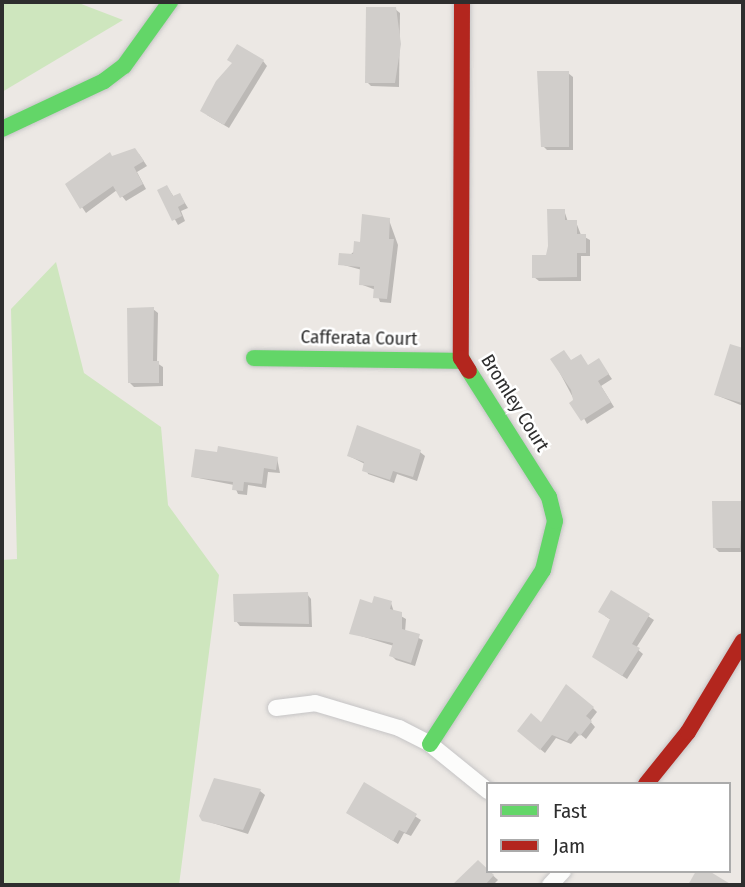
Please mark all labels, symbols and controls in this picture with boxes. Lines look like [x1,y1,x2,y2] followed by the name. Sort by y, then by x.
[300,326,418,350] street label: Cafferata Court
[476,350,554,456] street label: Bromley Court
[486,782,731,873] legend
[553,798,587,824] text: Fast
[553,833,585,859] text: Jam

